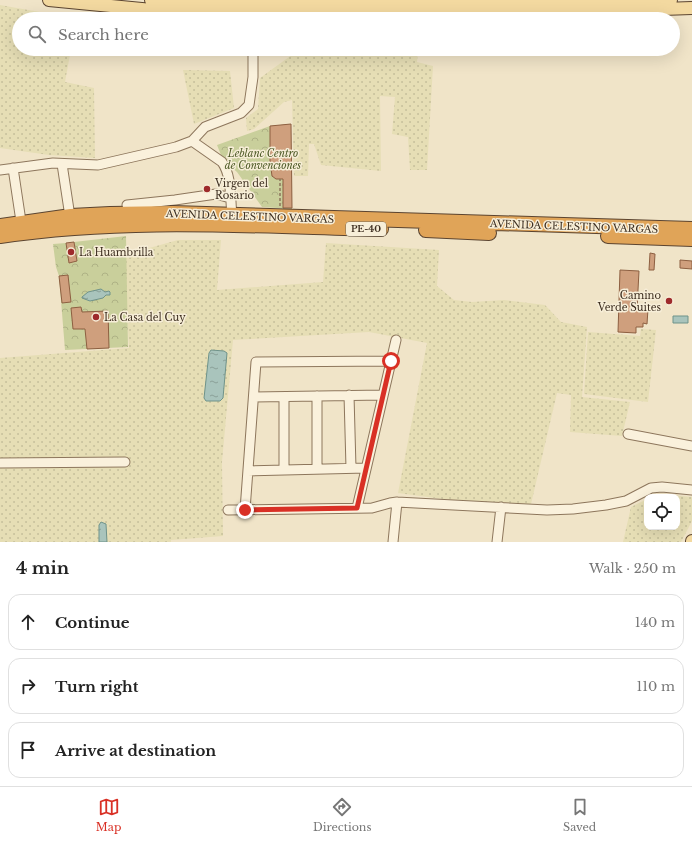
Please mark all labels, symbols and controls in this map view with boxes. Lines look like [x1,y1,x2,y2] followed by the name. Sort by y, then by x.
[12,12,680,56] search box
[26,23,48,45] icon: search
[58,25,149,44] text: Search here
[225,147,301,172] park label: Leblanc Centro de Convenciones
[214,177,268,202] place label: Virgen del Rosario
[202,184,212,194] marker: Virgen del Rosario
[165,207,334,226] street label: AVENIDA CELESTINO VARGAS
[489,217,658,236] street label: AVENIDA CELESTINO VARGAS
[346,222,386,236] road number: PE-40
[79,246,154,259] place label: La Huambrilla
[66,247,76,257] marker: La Huambrilla
[597,289,661,314] place label: Camino Verde Suites
[664,296,674,306] marker: Camino Verde Suites
[104,311,186,324] place label: La Casa del Cuy
[91,312,101,322] marker: La Casa del Cuy
[382,352,400,370] route start
[644,494,680,530] map controls
[644,494,680,530] button: locate
[236,501,254,519] route end
[16,558,69,579] text: 4 min
[589,560,676,577] text: Walk · 250 m
[17,611,39,633] icon: ahead
[55,613,130,632] text: Continue
[635,614,675,631] text: 140 m
[17,675,39,697] icon: right
[55,677,138,696] text: Turn right
[636,678,675,695] text: 110 m
[17,739,39,761] icon: arrive
[55,741,216,760] text: Arrive at destination
[96,796,121,834] tab: Map
[313,796,371,834] tab: Directions
[563,796,596,834] tab: Saved

